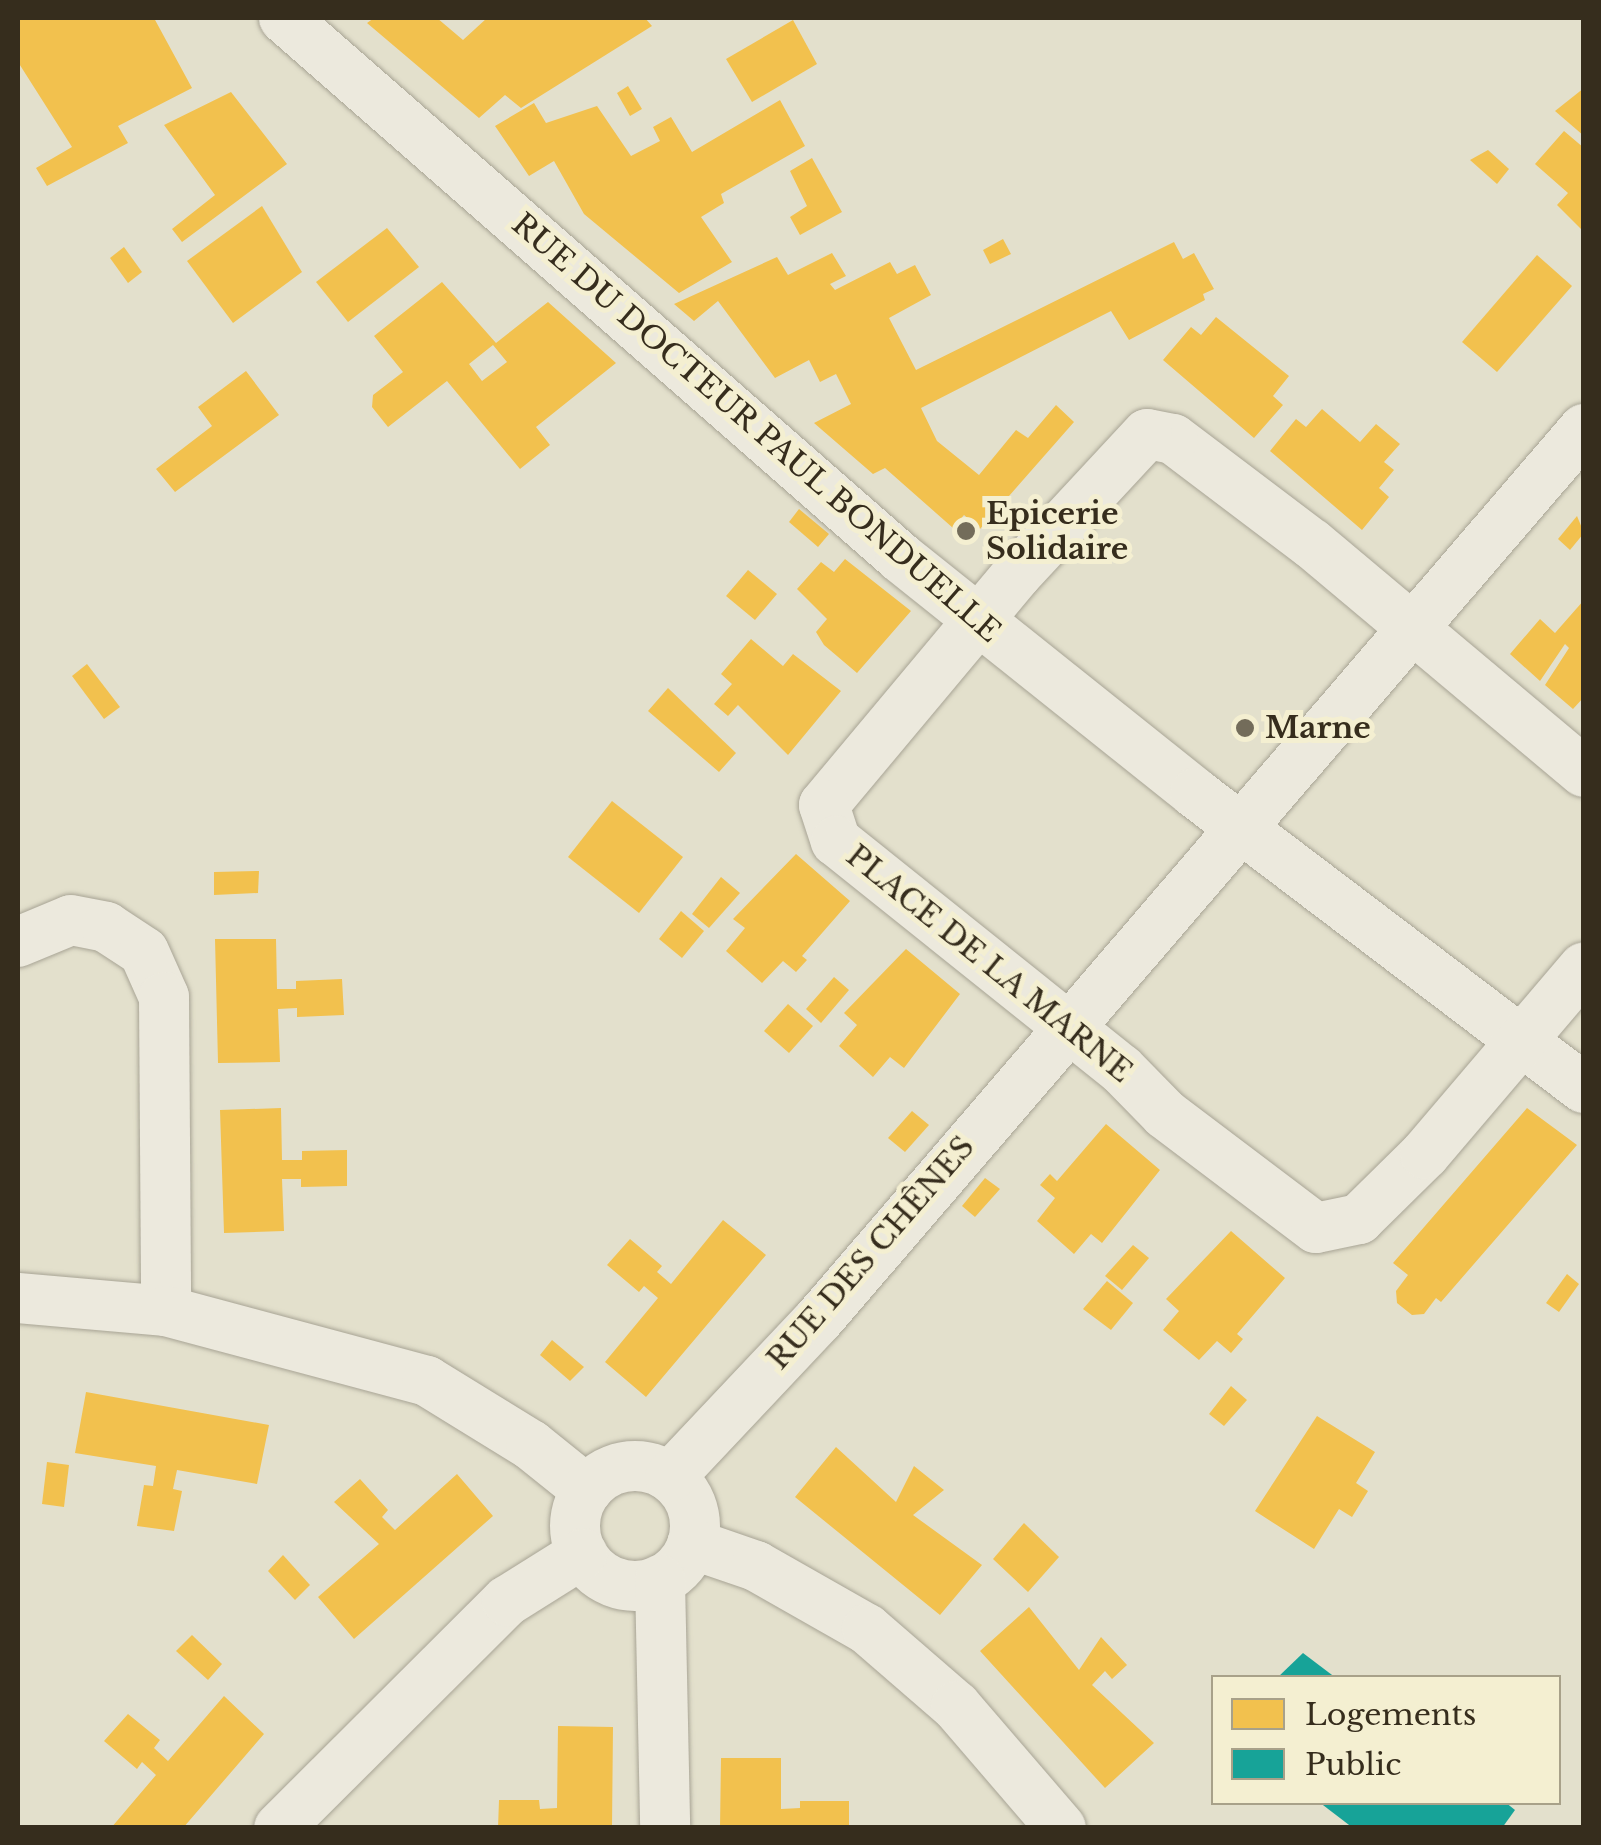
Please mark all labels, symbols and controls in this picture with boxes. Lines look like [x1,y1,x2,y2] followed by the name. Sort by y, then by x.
[504,205,1008,651] street label: RUE DU DOCTEUR PAUL BONDUELLE
[986,496,1128,566] place label: Epicerie Solidaire
[955,520,977,542] marker: Epicerie Solidaire
[1265,710,1371,746] place label: Marne
[1234,717,1256,739] marker: Marne
[839,837,1139,1091] street label: PLACE DE LA MARNE
[760,1129,982,1377] street label: RUE DES CHÊNES
[1211,1675,1561,1805] legend
[1305,1696,1476,1733] text: Logements
[1305,1746,1401,1783] text: Public

